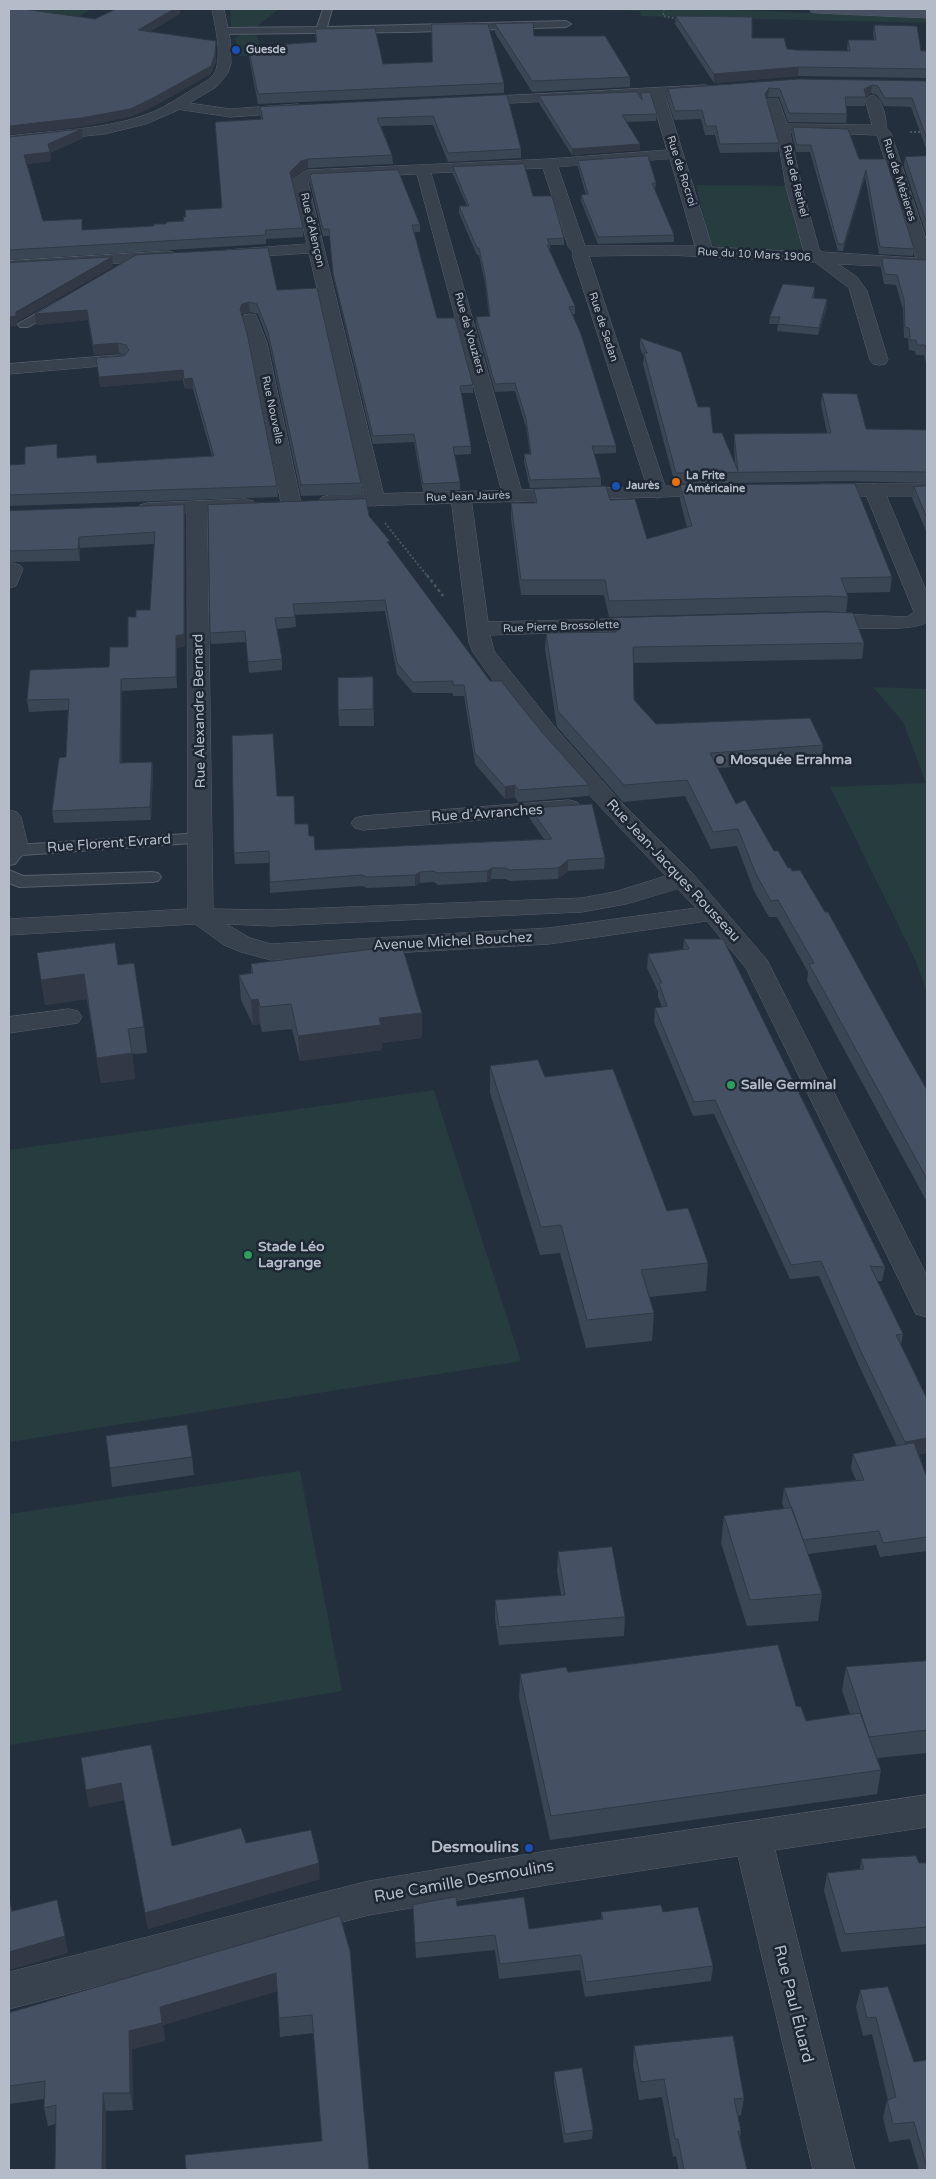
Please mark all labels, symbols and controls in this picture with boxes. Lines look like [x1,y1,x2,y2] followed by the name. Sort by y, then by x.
[246,43,286,57] place label: Guesde
[230,44,242,56] marker: Guesde
[663,134,699,208] street label: Rue de Rocroi
[879,137,919,223] street label: Rue de Mézieres
[780,144,810,218] street label: Rue de Rethel
[297,191,327,269] street label: Rue d'Alençon
[697,245,811,265] street label: Rue du 10 Mars 1906
[586,290,620,364] street label: Rue de Sedan
[451,291,487,375] street label: Rue de Vouziers
[258,375,286,445] street label: Rue Nouvelle
[686,469,745,495] place label: La Frite Américaine
[670,476,682,488] marker: La Frite Américaine
[626,479,660,493] place label: Jaurès
[610,480,622,492] marker: Jaurès
[426,489,510,505] street label: Rue Jean Jaurès
[503,618,619,636] street label: Rue Pierre Brossolette
[190,634,210,788] street label: Rue Alexandre Bernard
[730,752,852,768] place label: Mosquée Errahma
[714,754,726,766] marker: Mosquée Errahma
[602,796,744,946] street label: Rue Jean-Jacques Rousseau
[431,802,543,826] street label: Rue d'Avranches
[46,831,172,857] street label: Rue Florent Evrard
[373,929,533,955] street label: Avenue Michel Bouchez
[741,1077,836,1093] place label: Salle Germinal
[725,1079,737,1091] marker: Salle Germinal
[258,1239,324,1272] place label: Stade Léo Lagrange
[242,1249,254,1261] marker: Stade Léo Lagrange
[431,1838,519,1858] place label: Desmoulins
[523,1842,535,1854] marker: Desmoulins
[373,1857,555,1907] street label: Rue Camille Desmoulins
[769,1943,817,2065] street label: Rue Paul Éluard

